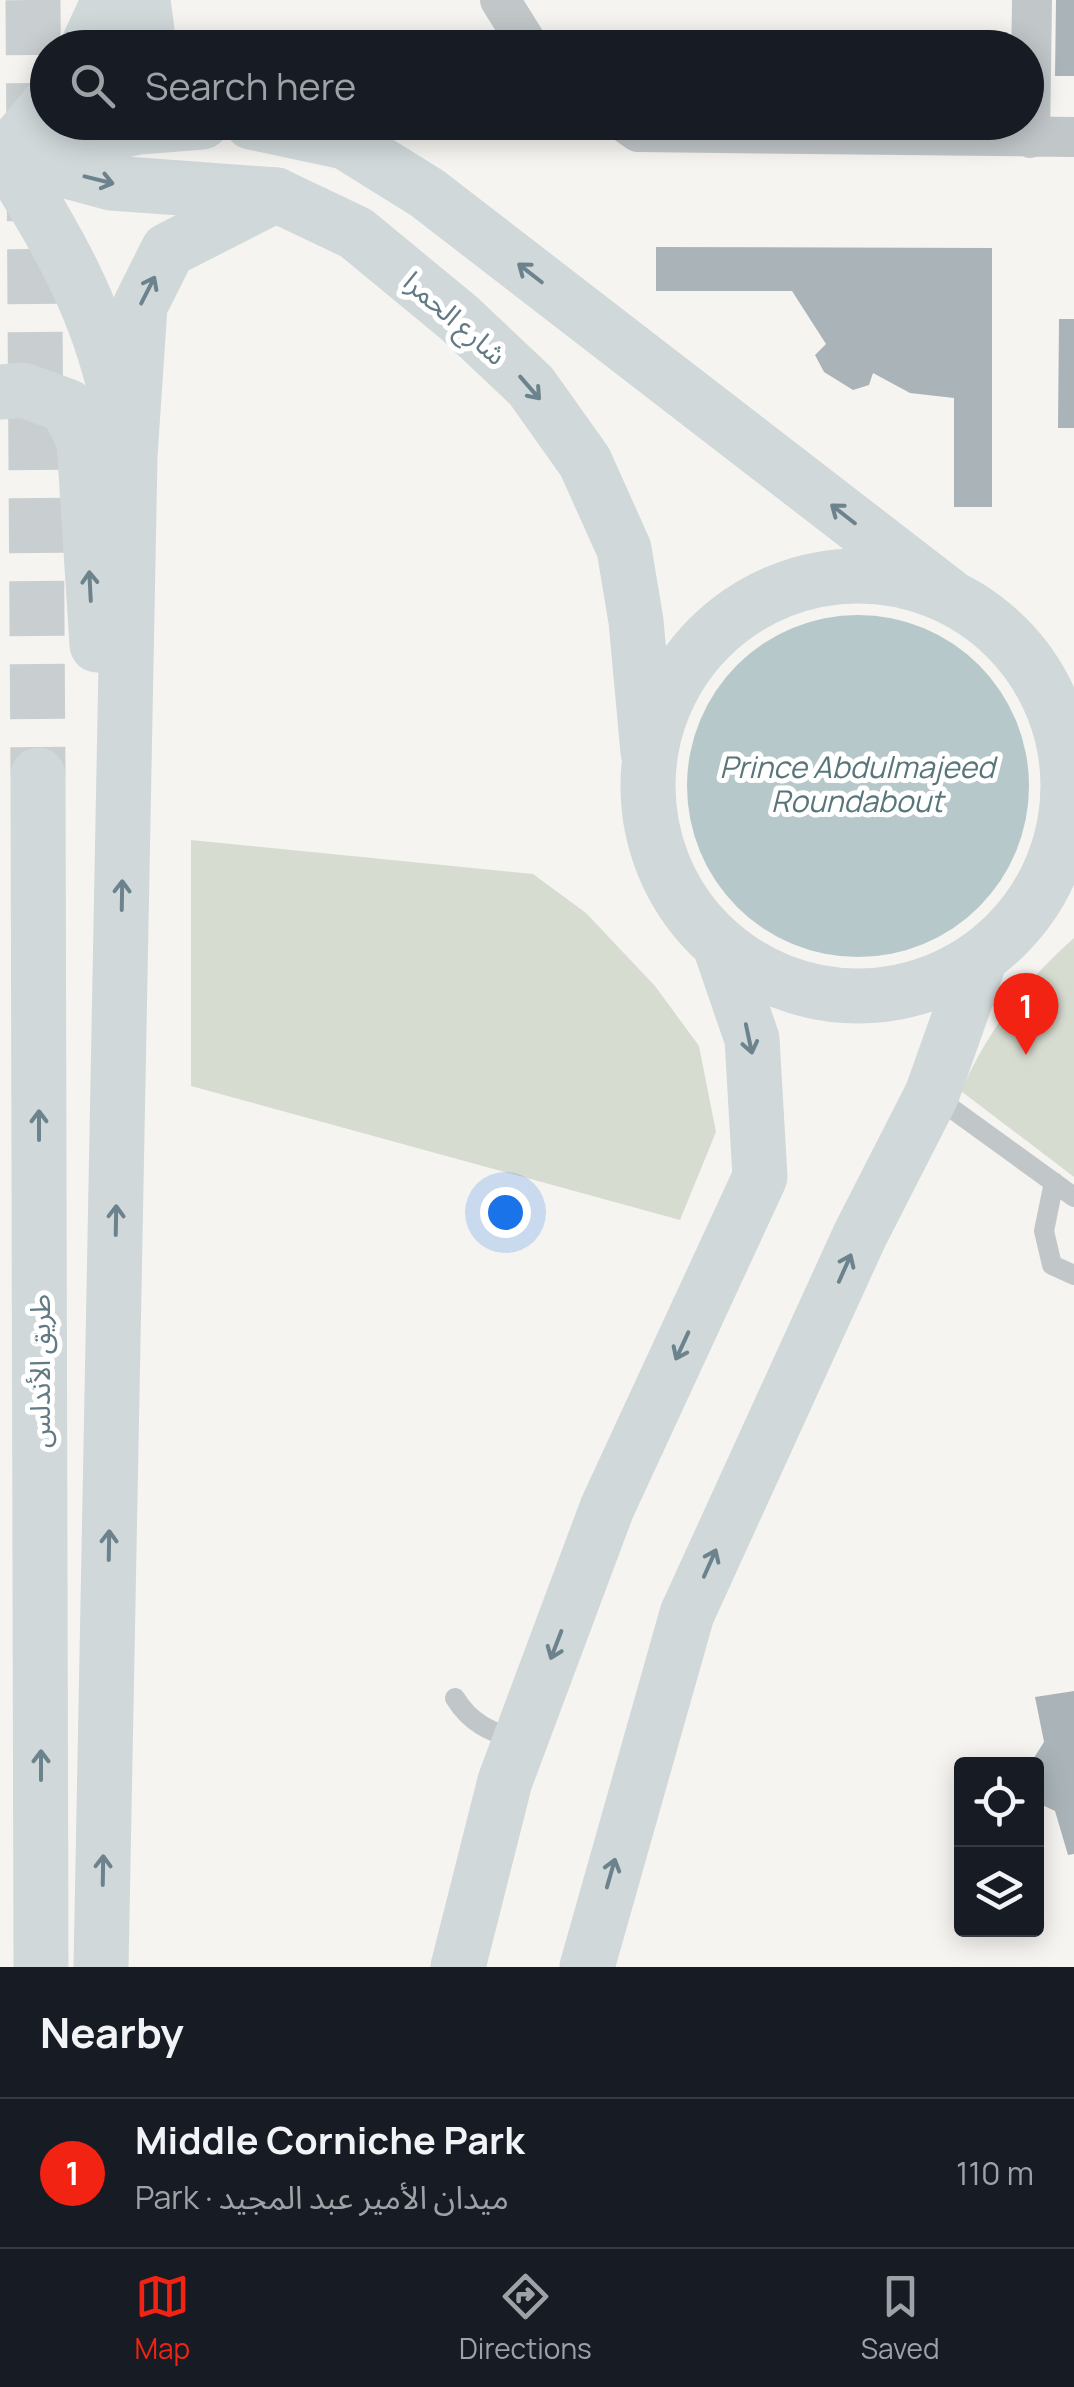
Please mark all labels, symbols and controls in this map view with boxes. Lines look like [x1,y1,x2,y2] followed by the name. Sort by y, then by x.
[30,30,1044,140] search box
[65,58,120,113] icon: search
[145,59,356,111] text: Search here
[83,171,114,190] one-way arrow
[394,262,515,375] street label: شارع الحمرا
[518,262,544,284] one-way arrow
[139,276,158,306] one-way arrow
[519,375,542,400] one-way arrow
[830,504,857,525] one-way arrow
[80,570,99,602] one-way arrow
[719,746,999,821] water label: Prince Abdulmajeed Roundabout
[112,879,132,912] one-way arrow
[994,972,1058,1055] pin: 1
[741,1022,760,1054] one-way arrow
[30,1109,48,1142] one-way arrow
[480,1187,531,1238] your location
[106,1204,125,1236] one-way arrow
[837,1253,855,1284] one-way arrow
[20,1294,58,1448] street label: طريق الأندلس
[672,1330,691,1360] one-way arrow
[100,1529,119,1561] one-way arrow
[702,1549,720,1579] one-way arrow
[546,1628,564,1659] one-way arrow
[32,1749,50,1782] one-way arrow
[954,1757,1044,1937] map controls
[954,1757,1044,1847] button: locate
[954,1847,1044,1937] button: layers
[94,1854,112,1886] one-way arrow
[603,1857,621,1889] one-way arrow
[40,2003,184,2061] text: Nearby
[135,2113,525,2165] text: Middle Corniche Park
[65,2151,80,2195] text: 1
[956,2151,1034,2195] text: 110 m
[135,2175,509,2219] text: Park · ميدان الأمير عبد المجيد
[134,2269,190,2367] tab: Map
[459,2269,592,2367] tab: Directions
[861,2269,940,2367] tab: Saved

